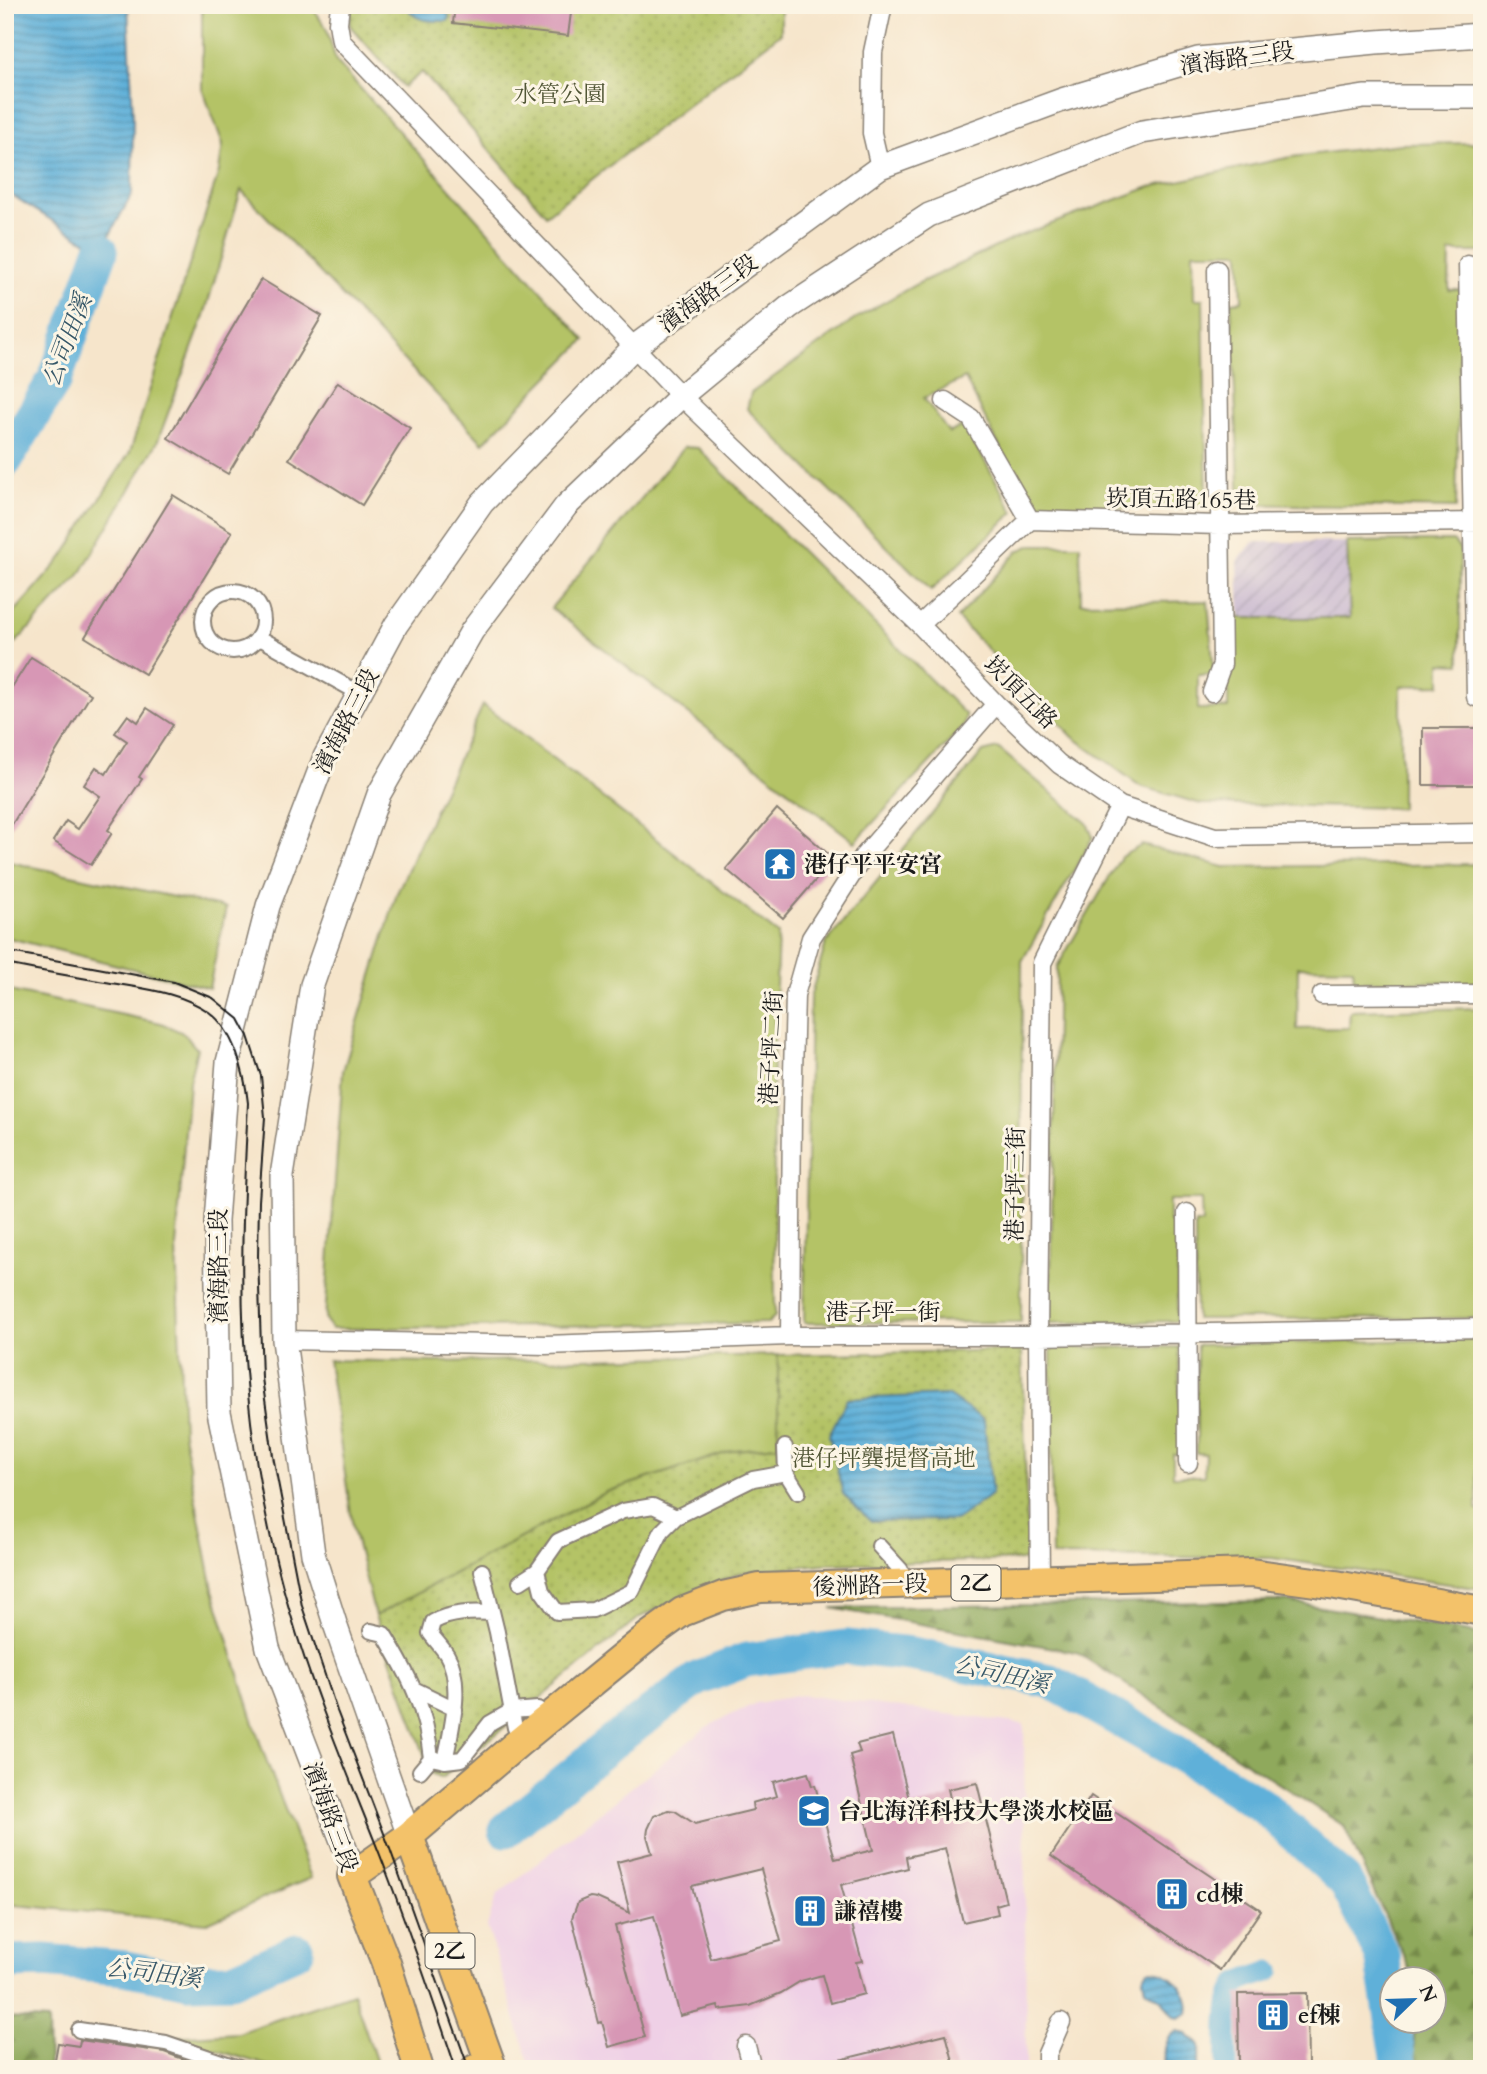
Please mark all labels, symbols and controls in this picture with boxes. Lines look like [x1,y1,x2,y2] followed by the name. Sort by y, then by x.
[1178,35,1296,82] street label: 濱海路三段
[514,79,606,110] park label: 水管公園
[653,247,764,340] street label: 濱海路三段
[35,287,101,391] water label: 公司田溪
[1106,483,1256,516] street label: 崁頂五路165巷
[977,649,1064,736] street label: 崁頂五路
[307,663,386,779] street label: 濱海路三段
[761,845,799,883] temple icon: 港仔平平安宮
[804,849,942,880] place label: 港仔平平安宮
[753,990,790,1106] street label: 港子坪二街
[999,1126,1032,1242] street label: 港子坪三街
[203,1209,234,1324] street label: 濱海路三段
[826,1297,941,1328] street label: 港子坪一街
[792,1443,976,1474] park label: 港仔坪龔提督高地
[951,1566,1000,1600] road number: 2乙
[812,1568,928,1603] street label: 後洲路一段
[951,1648,1055,1702] water label: 公司田溪
[296,1758,365,1877] street label: 濱海路三段
[795,1792,833,1830] school or university icon: 台北海洋科技大學淡水校區
[838,1796,1114,1827] place label: 台北海洋科技大學淡水校區
[1153,1875,1191,1913] building icon: cd棟
[1196,1879,1243,1910] place label: cd棟
[791,1892,829,1930] building icon: 謙禧樓
[834,1896,903,1927] place label: 謙禧樓
[426,1934,475,1968] road number: 2乙
[104,1951,207,1996] water label: 公司田溪
[1378,1966,1448,2036] north arrow
[1413,1981,1443,2007] text: N
[1254,1996,1292,2034] building icon: ef棟
[1298,2000,1340,2031] place label: ef棟

